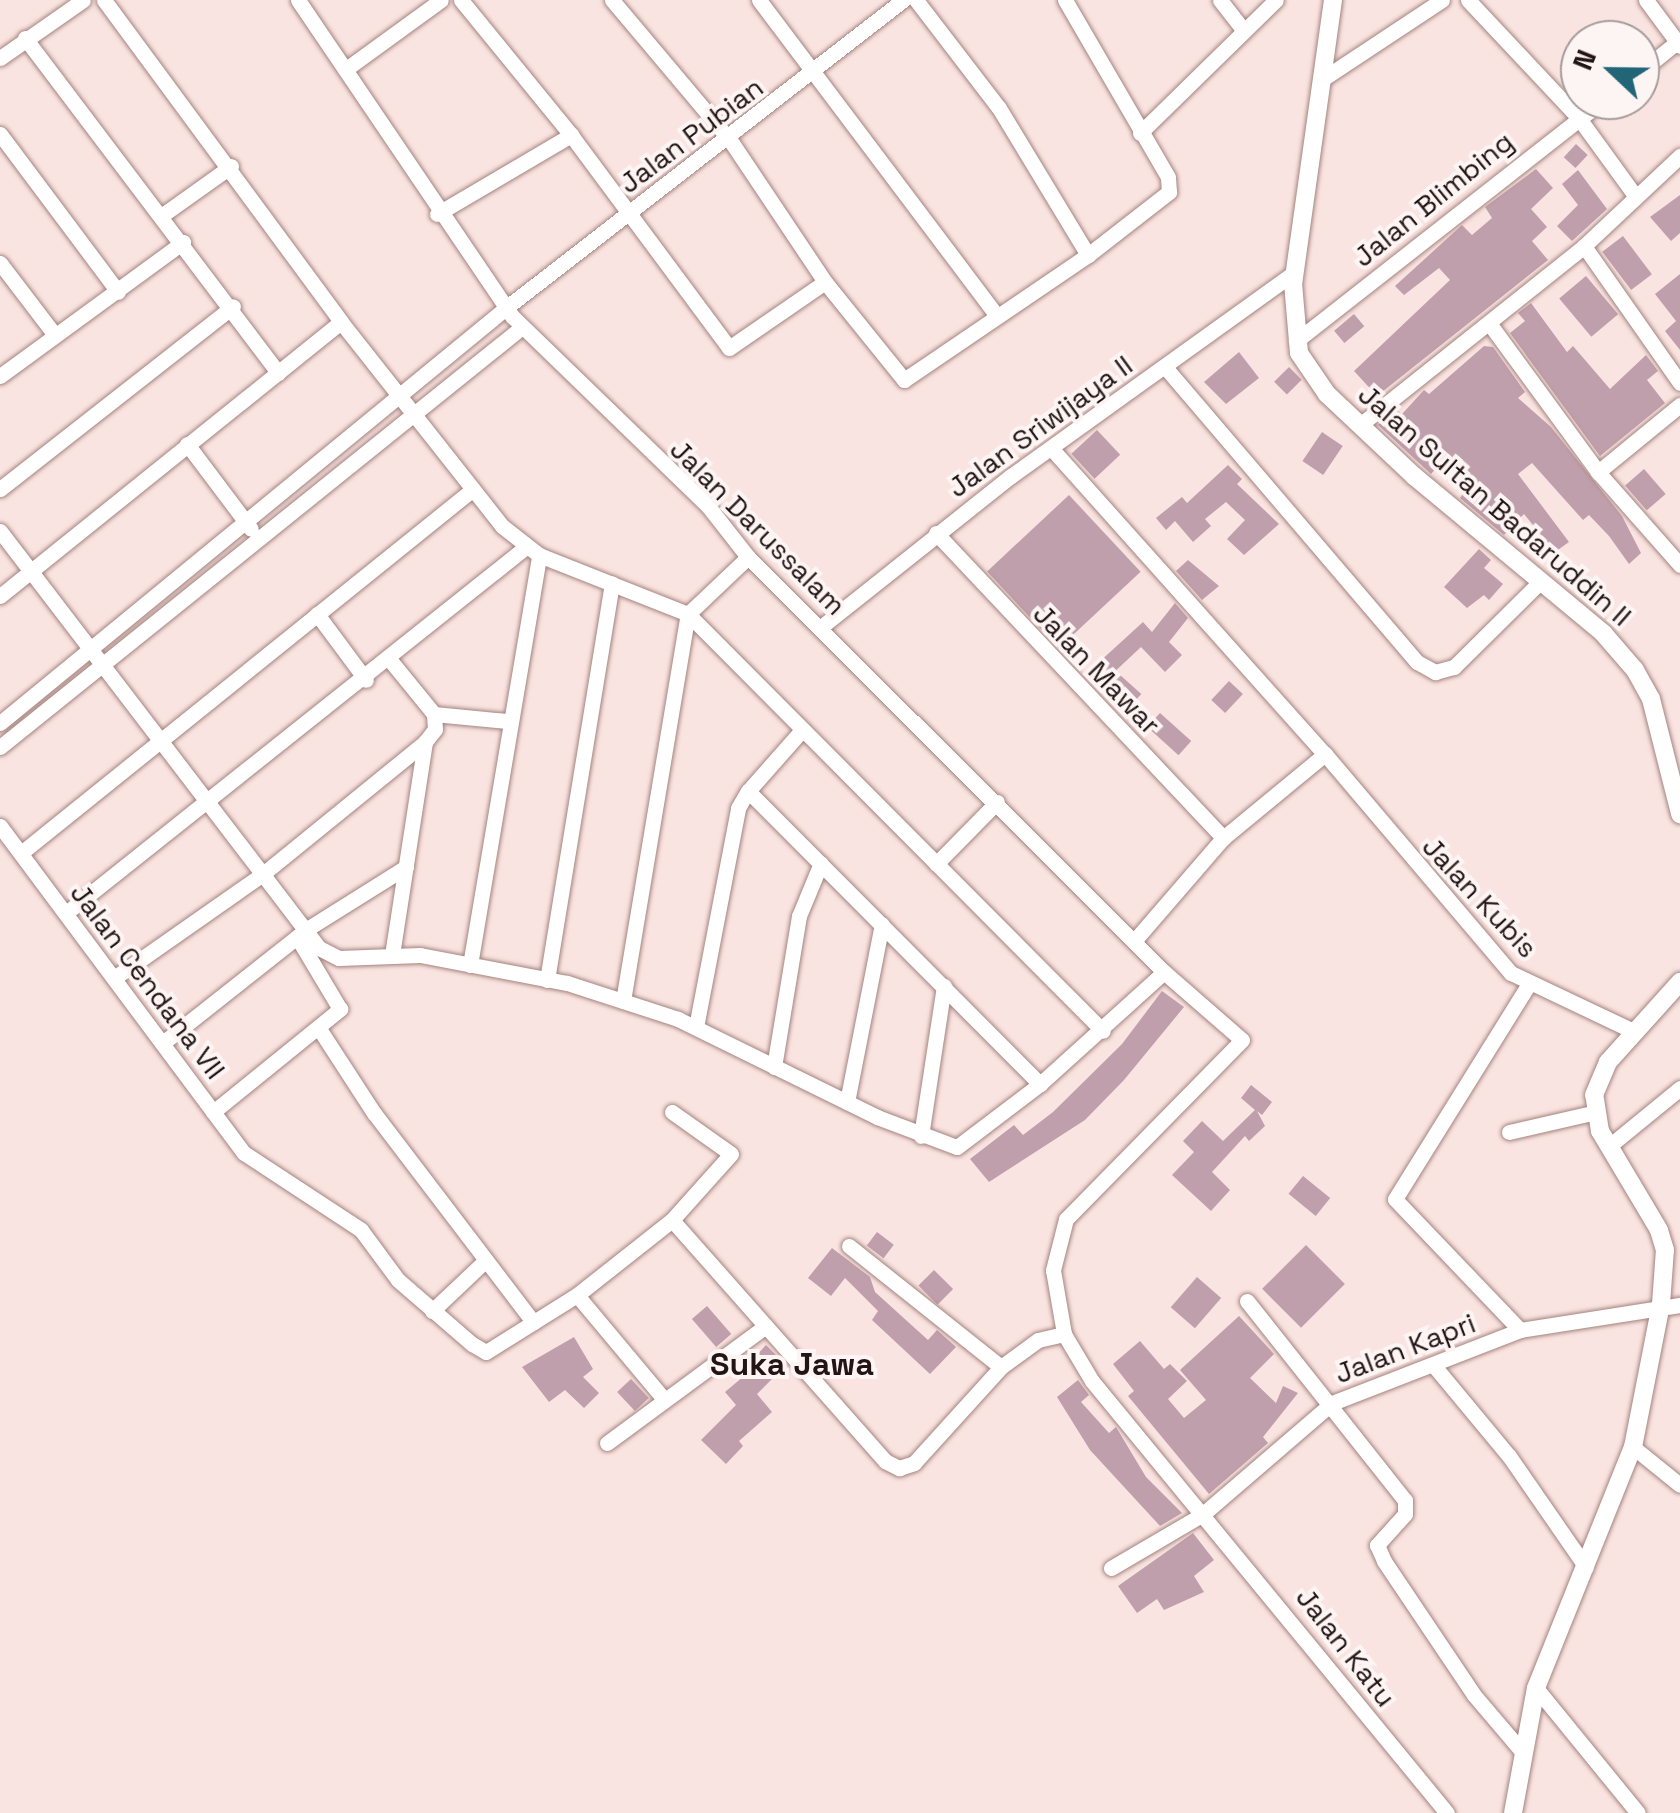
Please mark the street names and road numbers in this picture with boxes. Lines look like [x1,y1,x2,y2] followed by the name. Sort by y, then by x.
[612,70,770,200] street label: Jalan Pubian
[1346,124,1520,274] street label: Jalan Blimbing
[941,348,1139,504] street label: Jalan Sriwijaya II
[1352,377,1638,633] street label: Jalan Sultan Badaruddin II
[663,432,853,622] street label: Jalan Darussalam
[1026,597,1168,741] street label: Jalan Mawar
[1416,830,1544,964] street label: Jalan Kubis
[63,876,233,1086] street label: Jalan Cendana VII
[1330,1306,1480,1390] street label: Jalan Kapri
[1289,1581,1403,1713] street label: Jalan Katu

